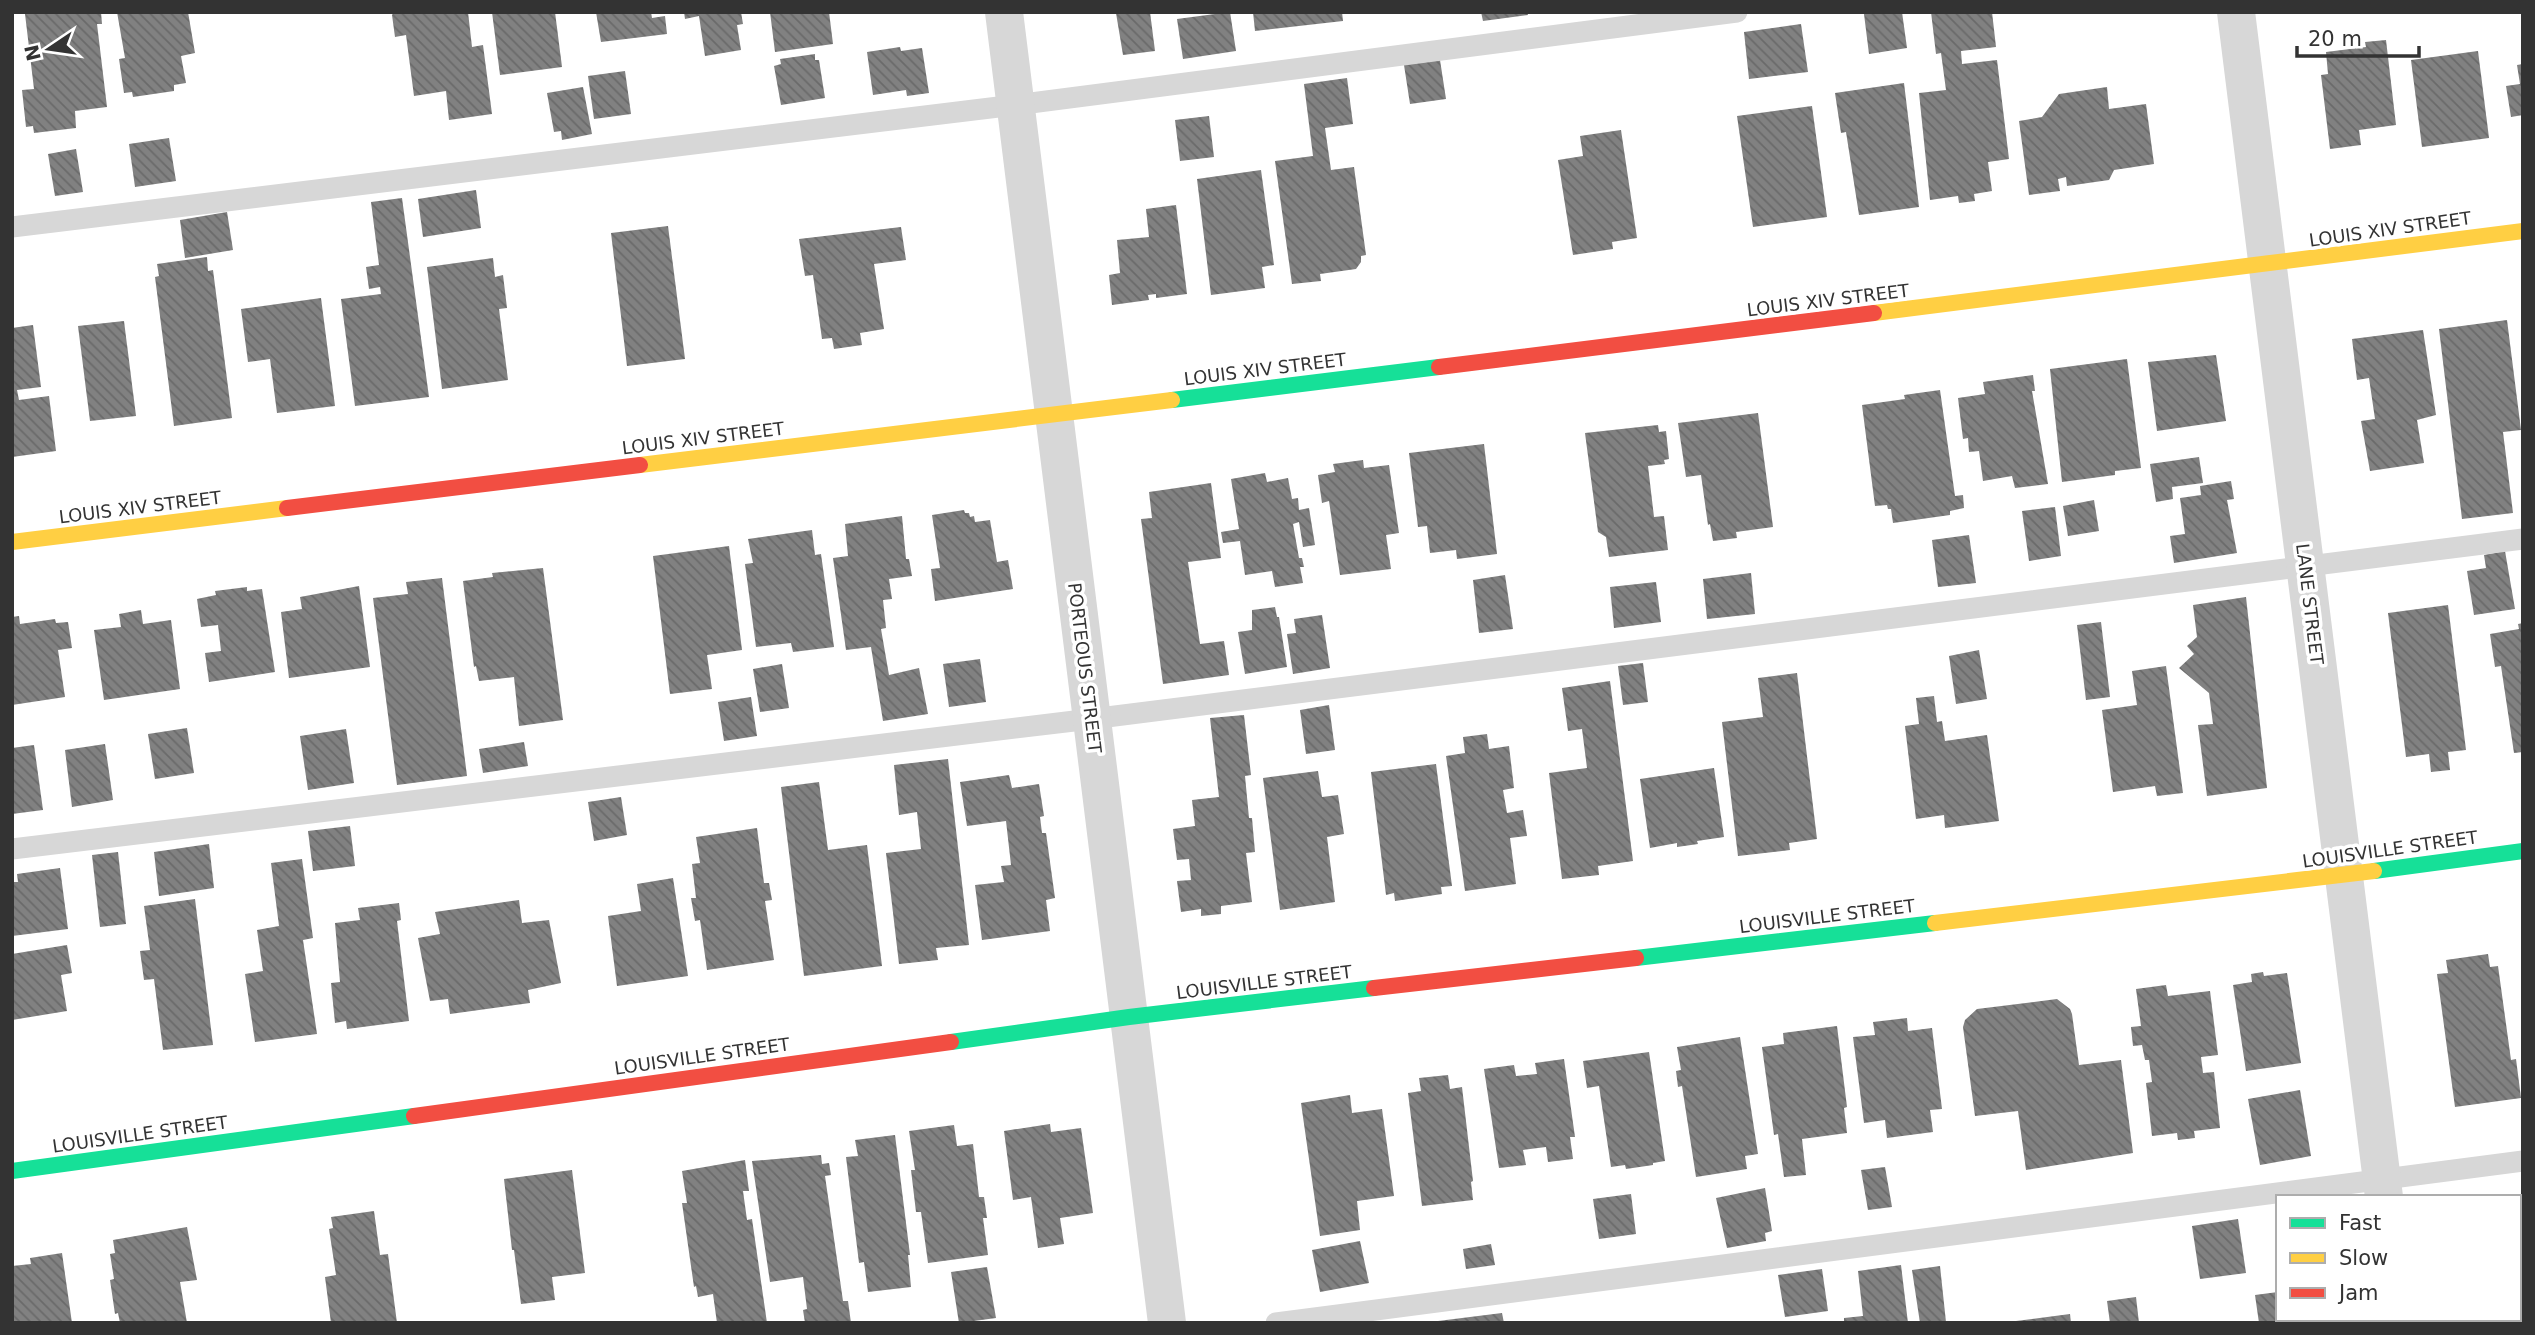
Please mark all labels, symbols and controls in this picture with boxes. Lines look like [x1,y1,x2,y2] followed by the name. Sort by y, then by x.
[14,14,84,84] north arrow
[2297,14,2420,58] scale bar
[2308,27,2362,51] text: 20 m
[20,43,45,63] text: N
[2308,207,2473,251] street label: LOUIS XIV STREET
[1746,279,1911,320] street label: LOUIS XIV STREET
[1183,348,1348,389] street label: LOUIS XIV STREET
[621,417,786,458] street label: LOUIS XIV STREET
[58,486,223,527] street label: LOUIS XIV STREET
[2292,542,2328,667] street label: LANE STREET
[1064,581,1106,756] street label: PORTEOUS STREET
[2301,826,2480,872] street label: LOUISVILLE STREET
[1738,895,1917,937] street label: LOUISVILLE STREET
[1175,961,1354,1003] street label: LOUISVILLE STREET
[613,1033,792,1079] street label: LOUISVILLE STREET
[51,1111,230,1157] street label: LOUISVILLE STREET
[2276,1195,2521,1321] legend
[2339,1211,2381,1235] text: Fast
[2339,1246,2388,1270] text: Slow
[2337,1281,2379,1305] text: Jam

